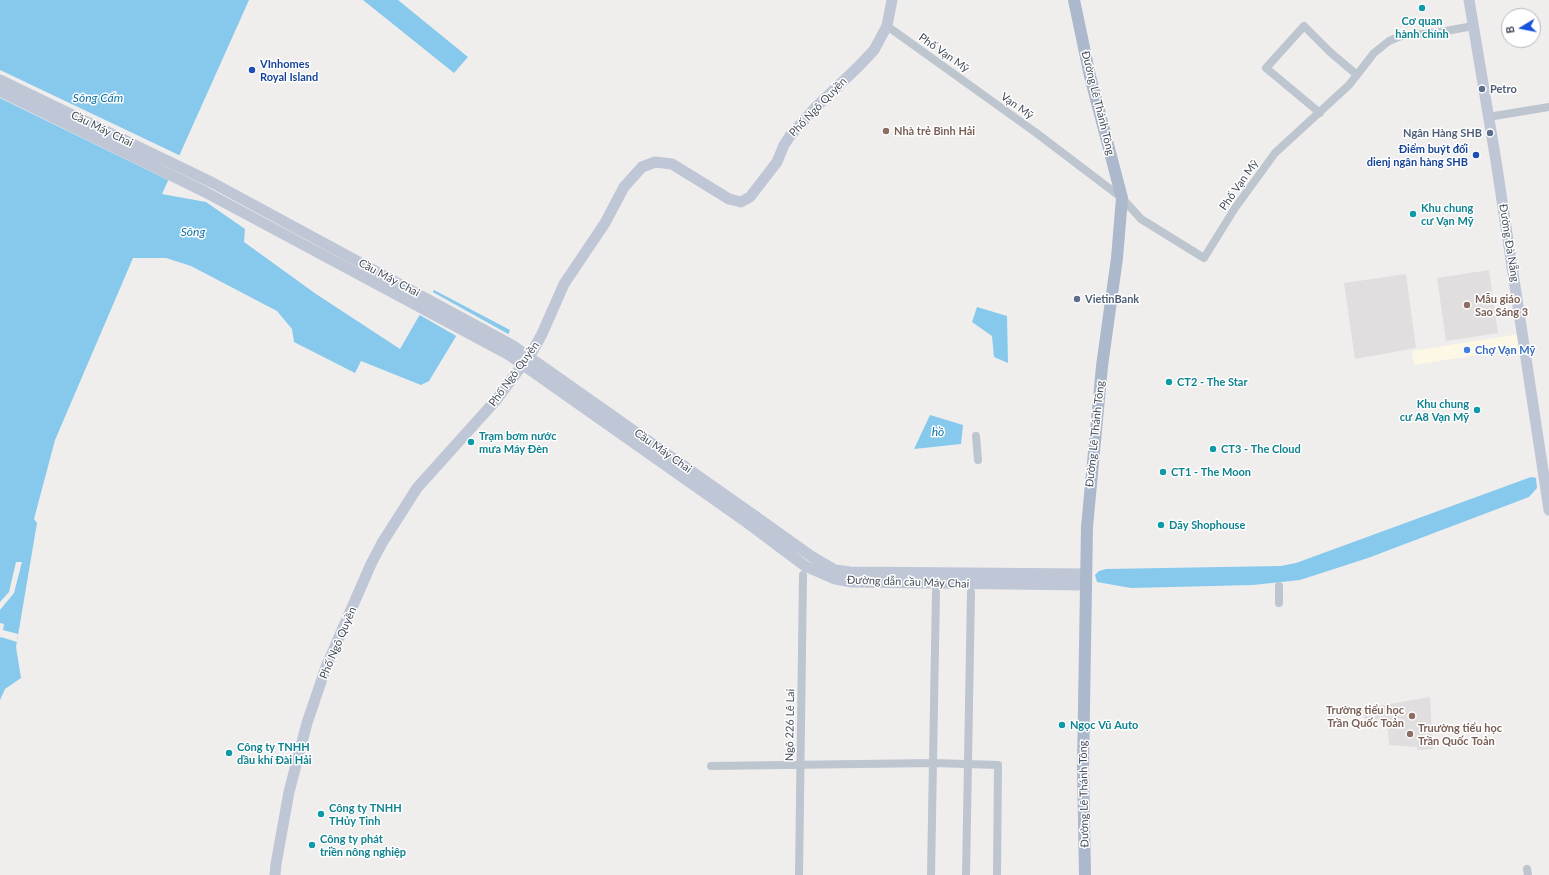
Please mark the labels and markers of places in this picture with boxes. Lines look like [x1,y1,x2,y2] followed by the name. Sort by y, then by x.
[1417,3,1427,13] marker: Cơ quan hành chính
[1395,14,1449,40] place label: Cơ quan hành chính
[260,57,318,83] place label: VInhomes Royal Island
[247,65,257,75] marker: VInhomes Royal Island
[1490,82,1517,96] place label: Petro
[1477,84,1487,94] marker: Petro
[894,124,975,138] place label: Nhà trẻ Bình Hải
[881,126,891,136] marker: Nhà trẻ Bình Hải
[1403,126,1482,140] place label: Ngân Hàng SHB
[1485,128,1495,138] marker: Ngân Hàng SHB
[1367,142,1468,168] place label: Điểm buýt đối dienj ngân hàng SHB
[1471,150,1481,160] marker: Điểm buýt đối dienj ngân hàng SHB
[1421,201,1474,227] place label: Khu chung cư Vạn Mỹ
[1408,209,1418,219] marker: Khu chung cư Vạn Mỹ
[1085,292,1139,306] place label: VietinBank
[1475,292,1528,318] place label: Mẫu giáo Sao Sáng 3
[1072,294,1082,304] marker: VietinBank
[1462,300,1472,310] marker: Mẫu giáo Sao Sáng 3
[1475,343,1535,357] place label: Chợ Vạn Mỹ
[1462,345,1472,355] marker: Chợ Vạn Mỹ
[1177,375,1248,389] place label: CT2 - The Star
[1164,377,1174,387] marker: CT2 - The Star
[1400,397,1469,423] place label: Khu chung cư A8 Vạn Mỹ
[1472,405,1482,415] marker: Khu chung cư A8 Vạn Mỹ
[479,429,557,455] place label: Trạm bơm nước mưa Máy Đèn
[466,437,476,447] marker: Trạm bơm nước mưa Máy Đèn
[1221,442,1301,456] place label: CT3 - The Cloud
[1208,444,1218,454] marker: CT3 - The Cloud
[1171,465,1251,479] place label: CT1 - The Moon
[1158,467,1168,477] marker: CT1 - The Moon
[1169,518,1245,532] place label: Dãy Shophouse
[1156,520,1166,530] marker: Dãy Shophouse
[1326,703,1404,729] place label: Trường tiểu học Trần Quốc Toản
[1407,711,1417,721] marker: Trường tiểu học Trần Quốc Toản
[1070,718,1138,732] place label: Ngọc Vũ Auto
[1057,720,1067,730] marker: Ngọc Vũ Auto
[1418,721,1502,747] place label: Truường tiểu học Trần Quốc Toản
[1405,729,1415,739] marker: Truường tiểu học Trần Quốc Toản
[237,740,312,766] place label: Công ty TNHH dầu khí Đài Hải
[224,748,234,758] marker: Công ty TNHH dầu khí Đài Hải
[329,801,402,827] place label: Công ty TNHH THủy Tinh
[316,809,326,819] marker: Công ty TNHH THủy Tinh
[320,832,406,858] place label: Công ty phát triền nông nghiệp
[307,840,317,850] marker: Công ty phát triền nông nghiệp

